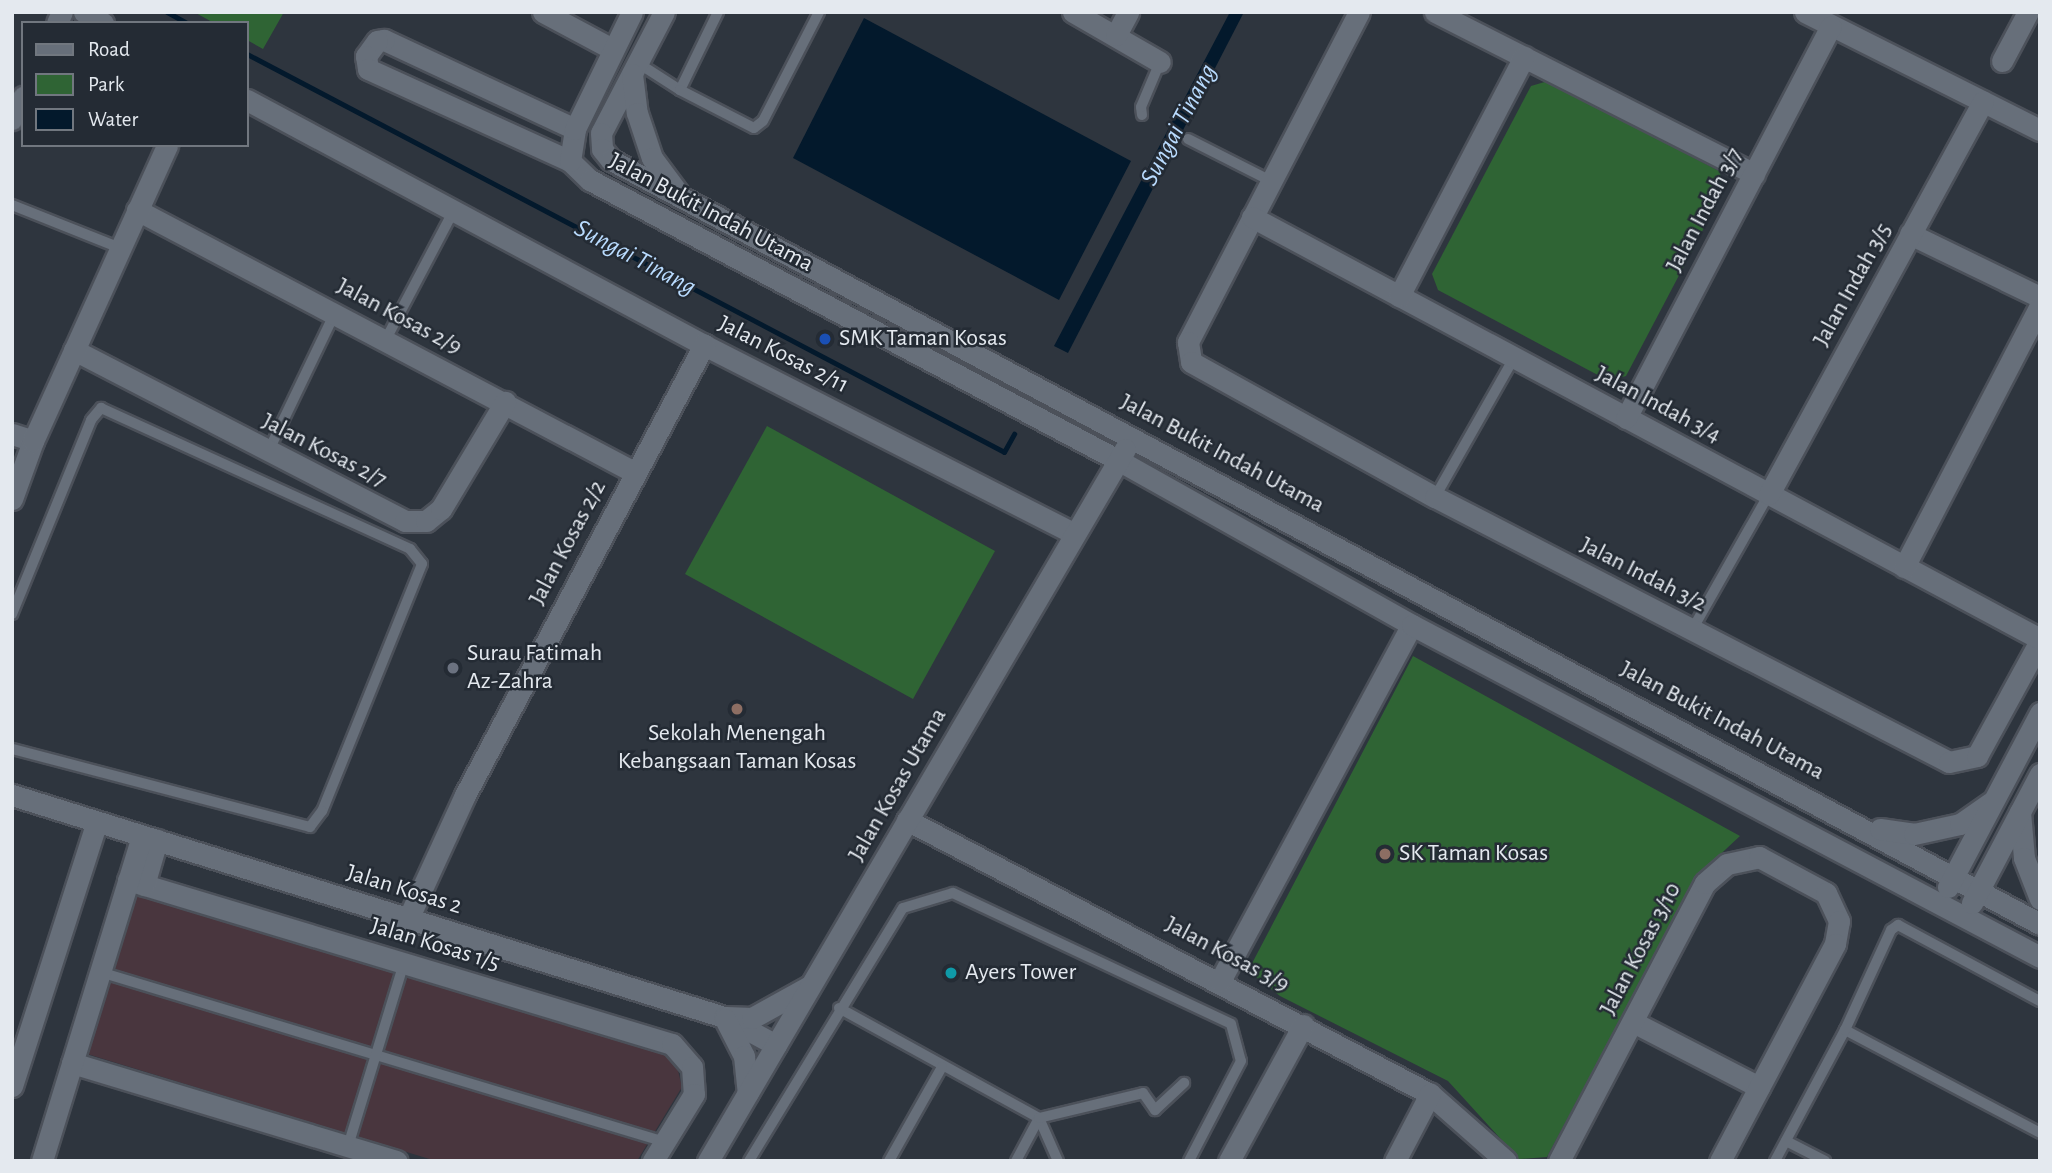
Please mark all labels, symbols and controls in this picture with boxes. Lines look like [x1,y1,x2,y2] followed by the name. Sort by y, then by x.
[21,21,248,147] legend
[88,39,130,60] text: Road
[1134,59,1224,191] water label: Sungai Tinang
[88,74,124,95] text: Park
[88,109,138,130] text: Water
[1660,143,1750,277] street label: Jalan Indah 3/7
[604,147,818,279] street label: Jalan Bukit Indah Utama
[569,213,701,303] water label: Sungai Tinang
[1807,218,1899,352] street label: Jalan Indah 3/5
[332,272,466,362] street label: Jalan Kosas 2/9
[713,310,853,400] street label: Jalan Kosas 2/11
[839,325,1007,353] place label: SMK Taman Kosas
[817,331,833,347] marker: SMK Taman Kosas
[1590,360,1726,450] street label: Jalan Indah 3/4
[1115,388,1329,520] street label: Jalan Bukit Indah Utama
[257,407,391,495] street label: Jalan Kosas 2/7
[523,476,613,610] street label: Jalan Kosas 2/2
[1575,531,1711,619] street label: Jalan Indah 3/2
[467,640,602,696] place label: Surau Fatimah Az-Zahra
[1615,655,1829,787] street label: Jalan Bukit Indah Utama
[445,660,461,676] marker: Surau Fatimah Az-Zahra
[729,701,745,717] marker: Sekolah Menengah Kebangsaan Taman Kosas
[842,703,954,867] street label: Jalan Kosas Utama
[618,720,856,776] place label: Sekolah Menengah Kebangsaan Taman Kosas
[1399,840,1548,868] place label: SK Taman Kosas
[1377,846,1393,862] marker: SK Taman Kosas
[343,859,465,921] street label: Jalan Kosas 2
[1594,878,1688,1020] street label: Jalan Kosas 3/10
[1160,910,1294,1000] street label: Jalan Kosas 3/9
[367,912,503,978] street label: Jalan Kosas 1/5
[965,959,1076,987] place label: Ayers Tower
[943,965,959,981] marker: Ayers Tower

